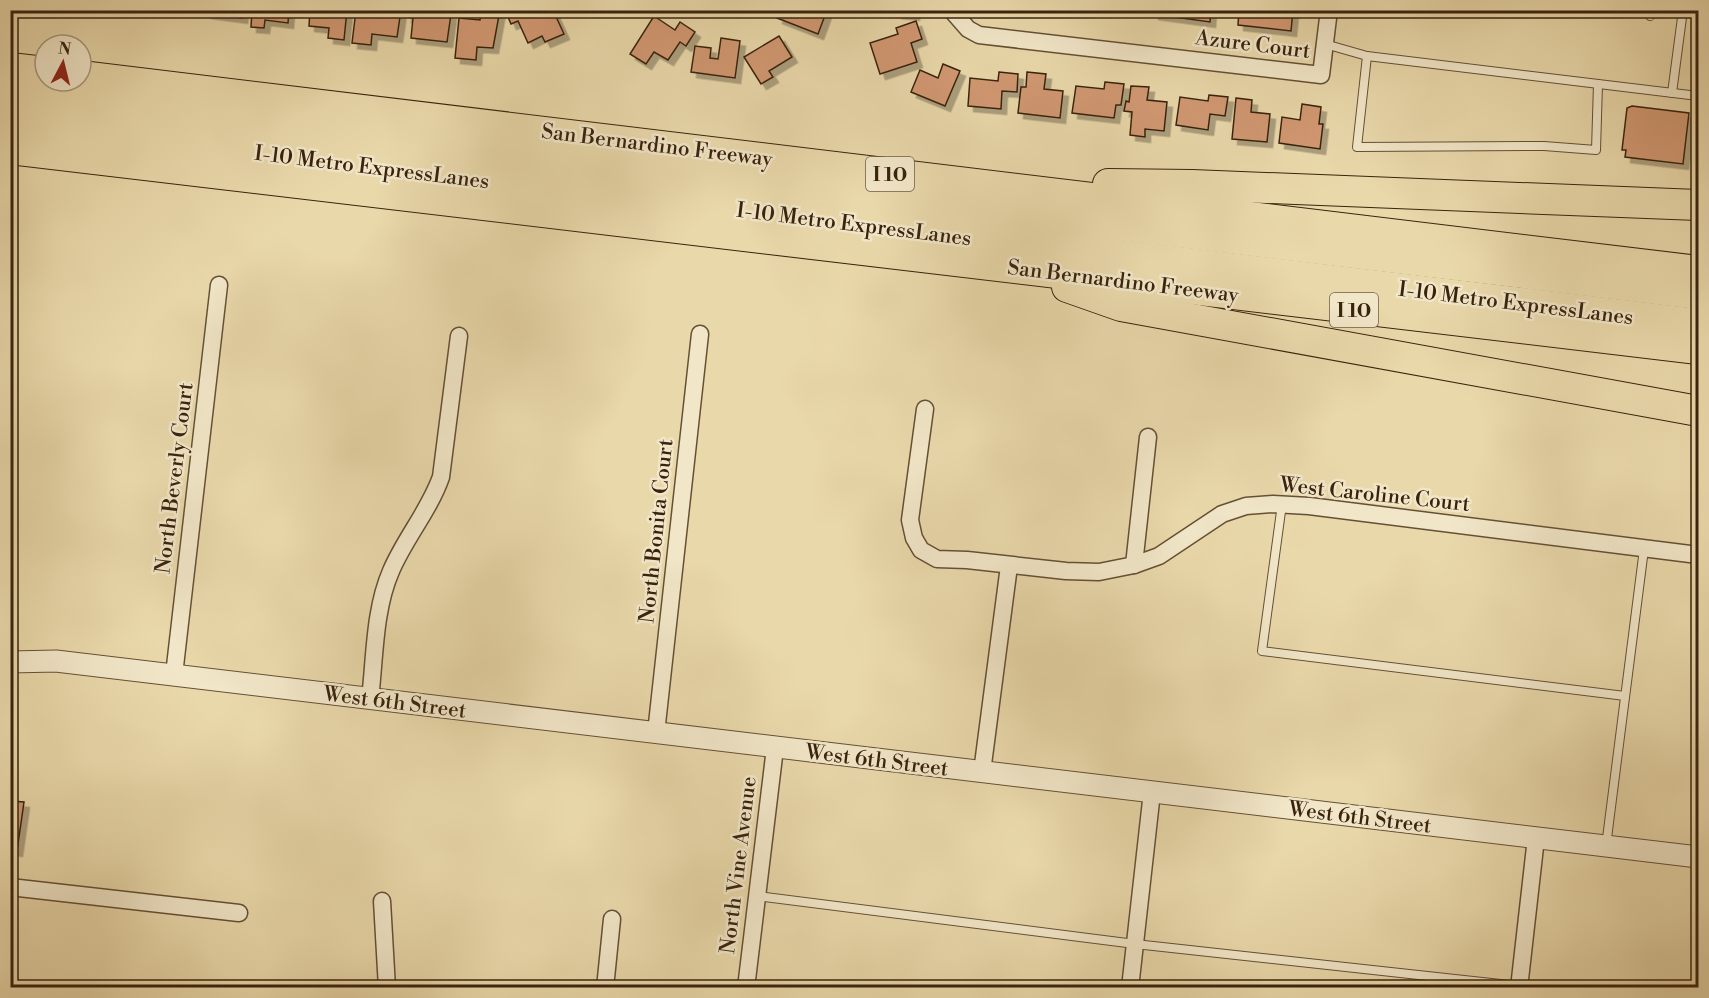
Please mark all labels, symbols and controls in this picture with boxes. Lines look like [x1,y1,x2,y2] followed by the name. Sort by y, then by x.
[1193,25,1312,65] street label: Azure Court
[33,33,93,93] north arrow
[57,38,73,60] text: N
[540,119,775,173] street label: San Bernardino Freeway
[253,141,491,195] street label: I-10 Metro ExpressLanes
[866,157,914,191] road number: I 10
[735,198,973,252] street label: I-10 Metro ExpressLanes
[1006,255,1241,309] street label: San Bernardino Freeway
[1397,277,1635,331] street label: I-10 Metro ExpressLanes
[1330,293,1378,327] road number: I 10
[150,381,200,575] street label: North Beverly Court
[634,437,680,625] street label: North Bonita Court
[1278,472,1472,518] street label: West Caroline Court
[321,681,468,725] street label: West 6th Street
[803,739,950,783] street label: West 6th Street
[715,775,763,955] street label: North Vine Avenue
[1286,796,1433,840] street label: West 6th Street

